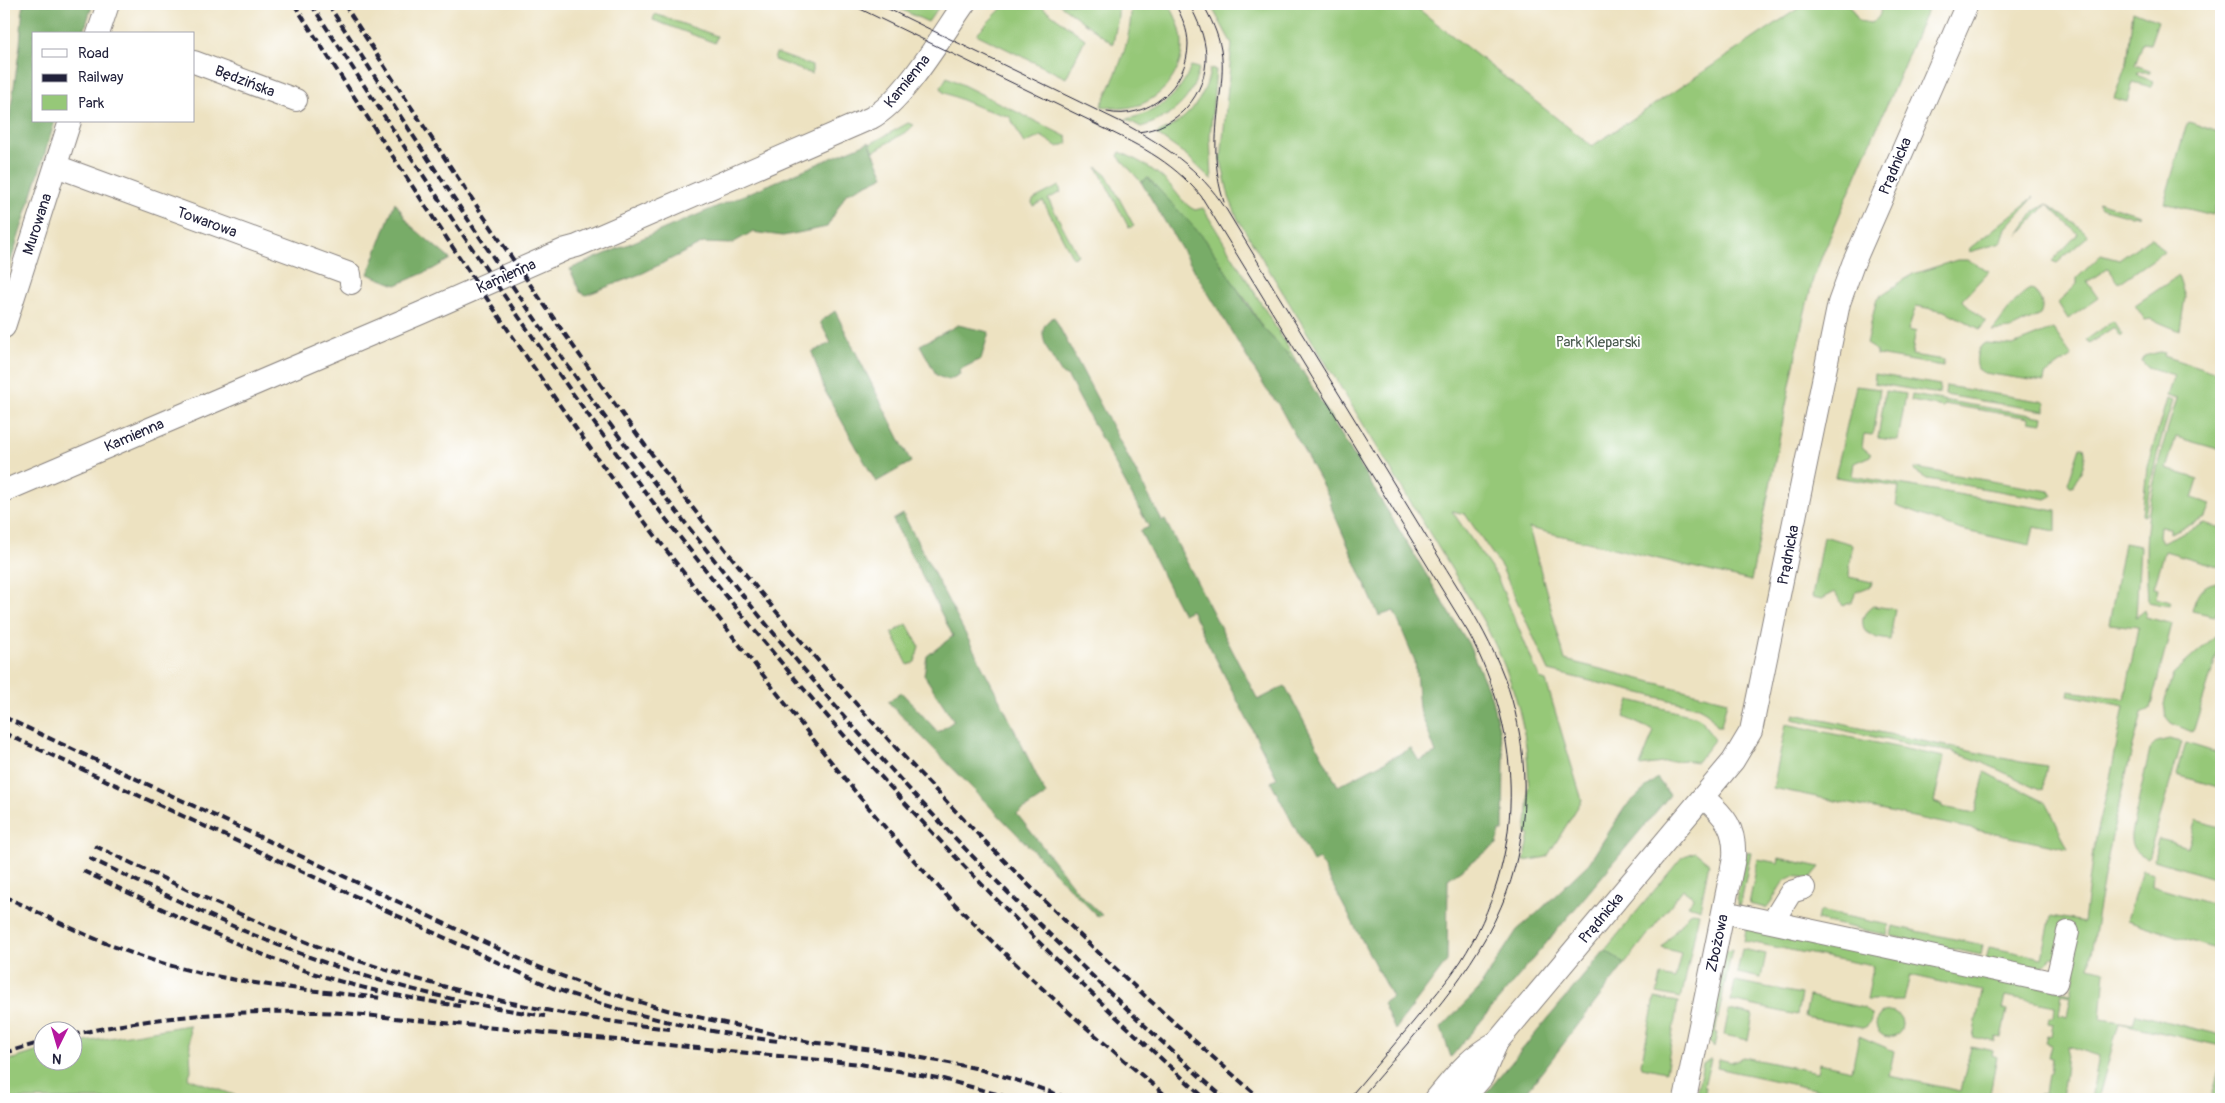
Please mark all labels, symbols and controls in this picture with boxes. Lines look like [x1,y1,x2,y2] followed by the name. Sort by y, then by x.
[32,32,195,122] legend
[78,44,109,63] text: Road
[880,51,935,112] street label: Kamienna
[212,61,278,102] street label: Będzińska
[78,68,124,87] text: Railway
[78,94,105,113] text: Park
[1875,135,1916,198] street label: Prądnicka
[19,191,56,257] street label: Murowana
[174,203,240,242] street label: Towarowa
[474,255,539,298] street label: Kamienna
[1556,333,1641,352] park label: Park Kleparski
[101,414,167,457] street label: Kamienna
[1773,524,1804,587] street label: Prądnicka
[1575,889,1628,948] street label: Prądnicka
[1702,913,1733,974] street label: Zbożowa
[32,1020,82,1070] north arrow
[51,1050,62,1067] text: N

